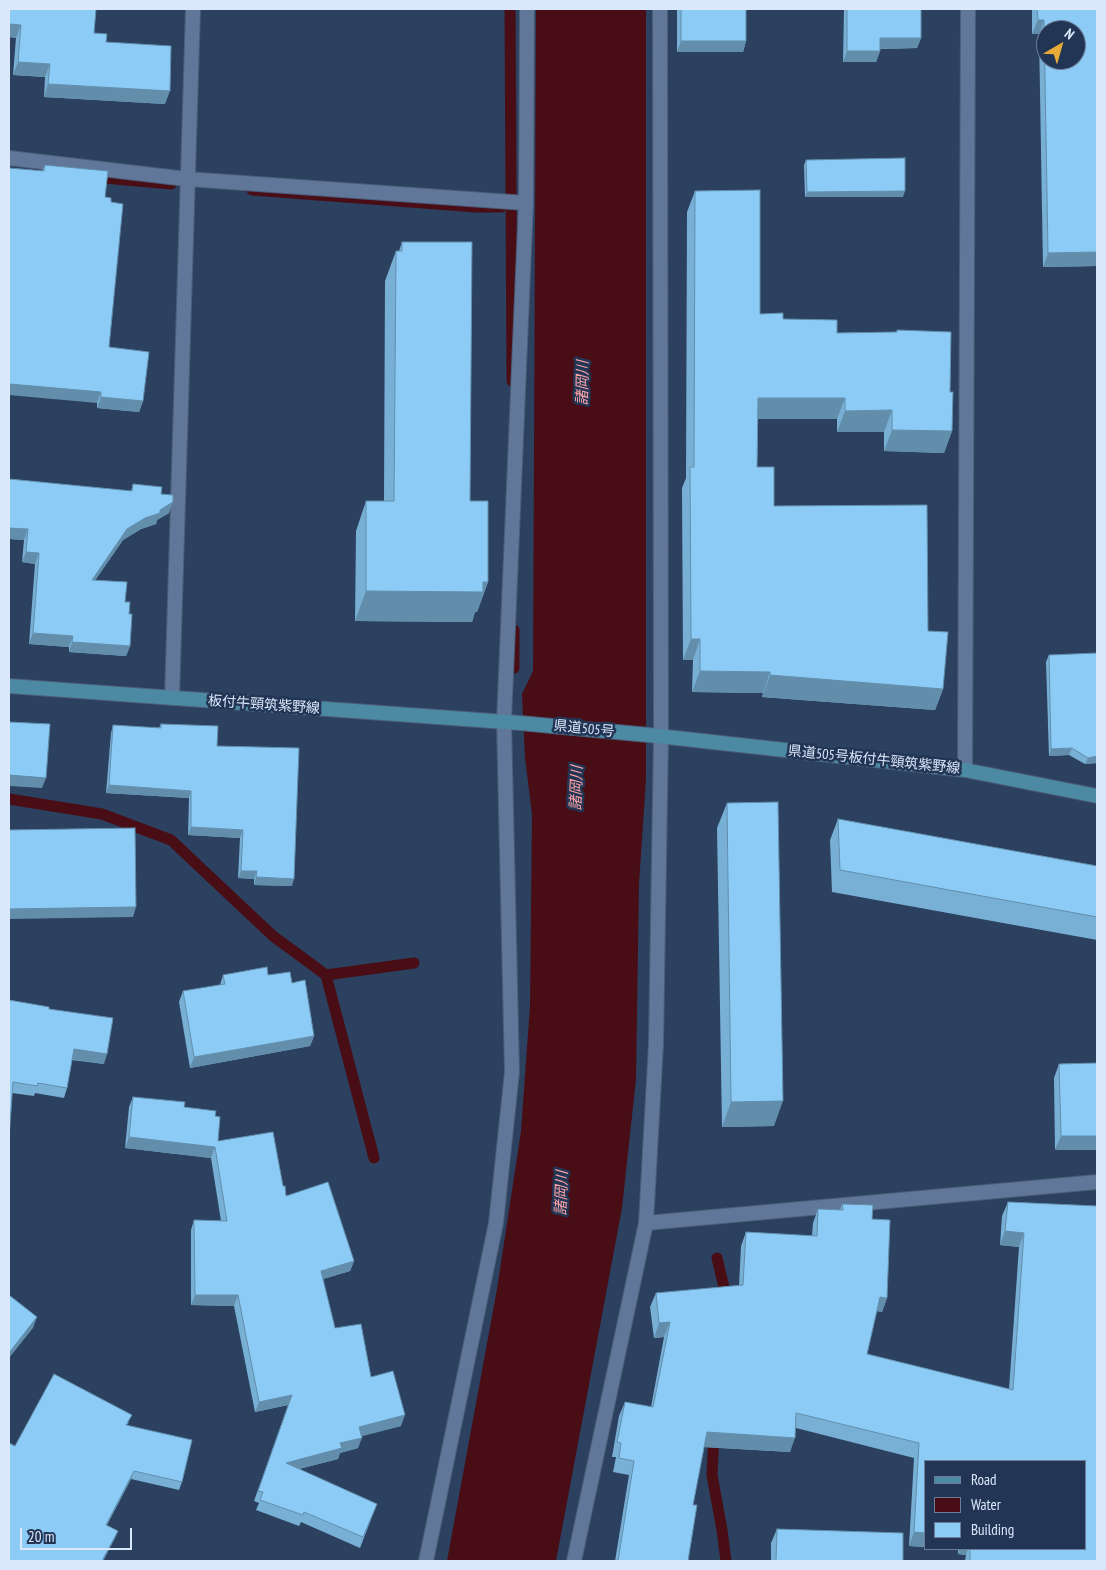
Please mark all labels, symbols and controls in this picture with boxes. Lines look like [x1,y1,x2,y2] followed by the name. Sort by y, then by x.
[1036,20,1086,70] north arrow
[1061,25,1078,43] text: N
[574,360,592,406] water label: 諸岡川
[208,693,320,717] street label: 板付牛頸筑紫野線
[553,717,615,741] street label: 県道505号
[787,743,961,777] street label: 県道505号板付牛頸筑紫野線
[567,765,587,811] water label: 諸岡川
[552,1170,572,1216] water label: 諸岡川
[924,1460,1086,1550] legend
[971,1470,997,1489] text: Road
[971,1495,1001,1514] text: Water
[22,1518,135,1550] scale bar
[971,1520,1014,1539] text: Building
[28,1527,54,1546] text: 20 m

